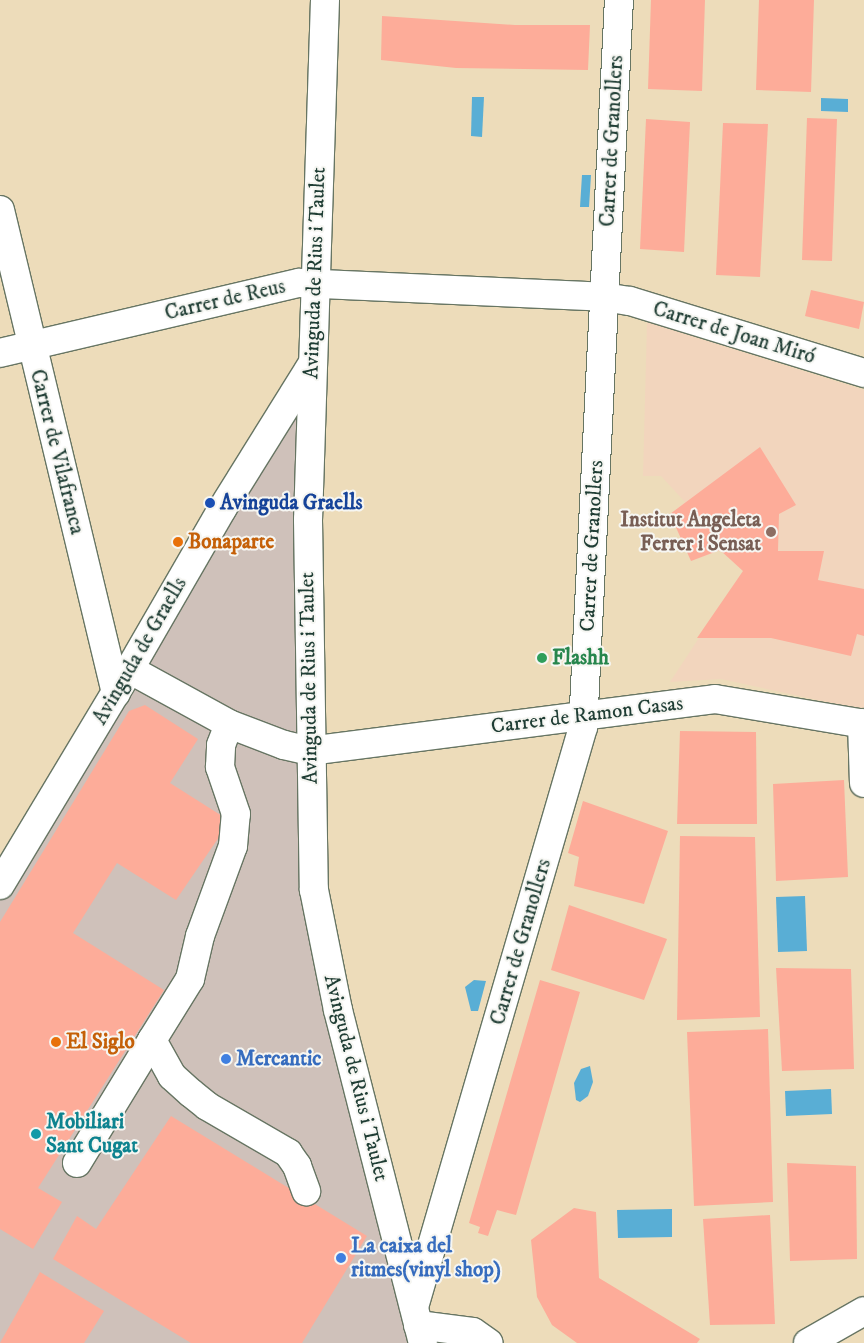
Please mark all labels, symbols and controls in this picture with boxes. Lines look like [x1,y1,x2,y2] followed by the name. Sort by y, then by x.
[595,55,629,227] street label: Carrer de Granollers
[299,167,331,379] street label: Avinguda de Rius i Taulet
[162,274,288,326] street label: Carrer de Reus
[650,296,818,370] street label: Carrer de Joan Miró
[24,367,90,537] street label: Carrer de Vilafranca
[575,460,609,632] street label: Carrer de Granollers
[220,490,363,516] place label: Avinguda Graells
[204,497,216,509] marker: Avinguda Graells
[620,507,761,557] place label: Institut Angeleta Ferrer i Sensat
[765,526,777,538] marker: Institut Angeleta Ferrer i Sensat
[188,529,274,555] place label: Bonaparte
[172,536,184,548] marker: Bonaparte
[295,572,323,784] street label: Avinguda de Rius i Taulet
[88,573,192,729] street label: Avinguda de Graells
[552,645,609,671] place label: Flashh
[536,652,548,664] marker: Flashh
[490,691,684,739] street label: Carrer de Ramon Casas
[485,856,557,1028] street label: Carrer de Granollers
[318,972,394,1184] street label: Avinguda de Rius i Taulet
[66,1029,135,1055] place label: El Siglo
[50,1036,62,1048] marker: El Siglo
[236,1046,321,1072] place label: Mercantic
[220,1053,232,1065] marker: Mercantic
[46,1109,138,1159] place label: Mobiliari Sant Cugat
[30,1128,42,1140] marker: Mobiliari Sant Cugat
[351,1233,501,1283] place label: La caixa del ritmes(vinyl shop)
[335,1252,347,1264] marker: La caixa del ritmes(vinyl shop)

